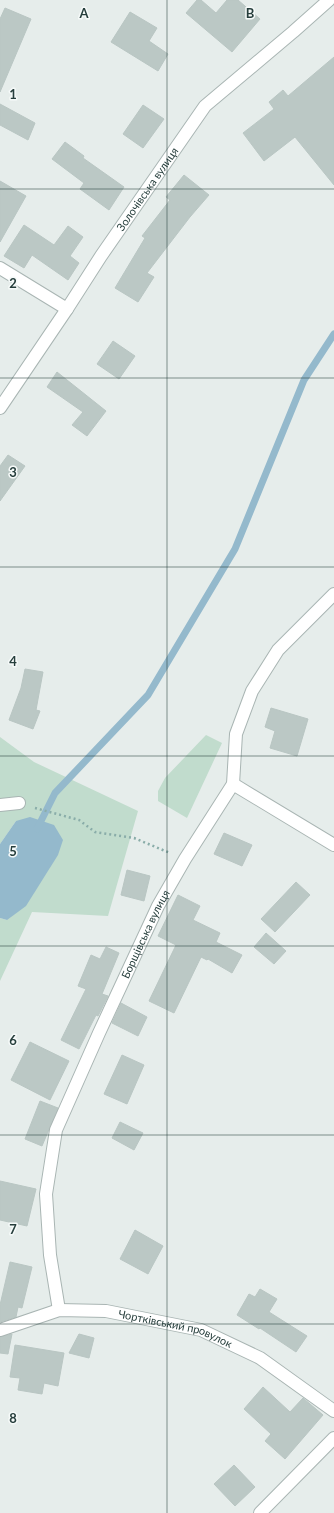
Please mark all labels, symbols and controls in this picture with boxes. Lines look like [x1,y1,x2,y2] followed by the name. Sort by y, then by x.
[78,5,89,21] text: A
[246,5,255,21] text: B
[9,86,17,102] text: 1
[114,144,180,233] street label: Золочівська вулиця
[9,275,17,291] text: 2
[9,464,17,480] text: 3
[9,653,17,669] text: 4
[9,843,17,859] text: 5
[118,887,172,980] street label: Борщівська вулиця
[9,1032,17,1048] text: 6
[9,1221,17,1237] text: 7
[117,1307,235,1350] street label: Чортківський провулок
[9,1410,17,1426] text: 8

